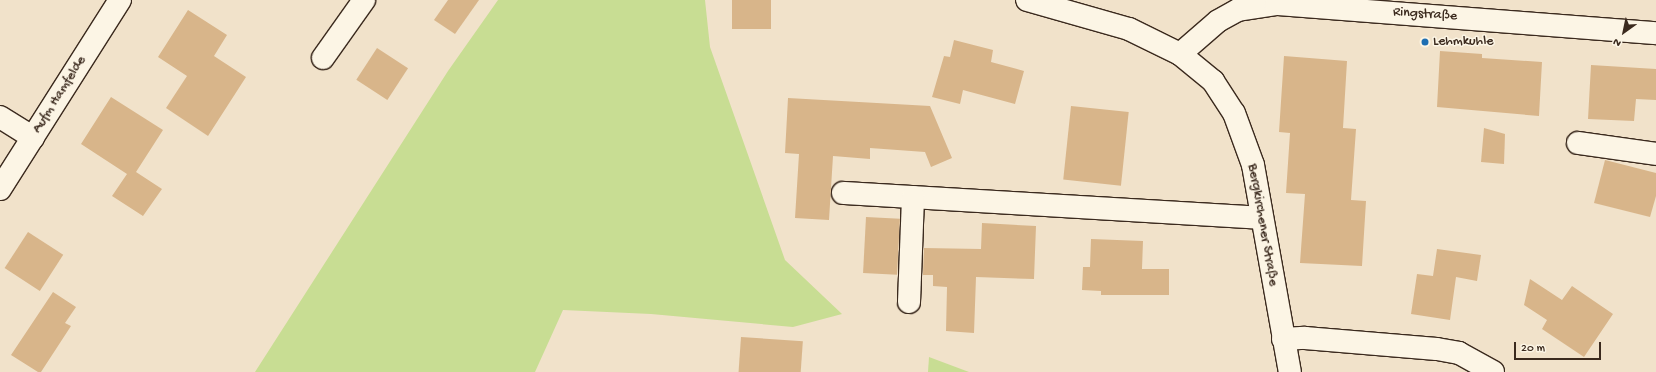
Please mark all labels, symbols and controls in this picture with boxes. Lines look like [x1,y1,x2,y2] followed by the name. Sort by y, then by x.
[1392,4,1458,26] street label: Ringstraße
[1604,12,1644,52] north arrow
[1433,34,1493,50] place label: Lehmkuhle
[1611,35,1624,49] text: N
[1420,37,1430,47] marker: Lehmkuhle
[30,53,90,137] street label: Aufm Hamfelde
[1243,163,1281,287] street label: Bergkirchener Straße
[1516,334,1603,360] scale bar
[1521,342,1545,356] text: 20 m

